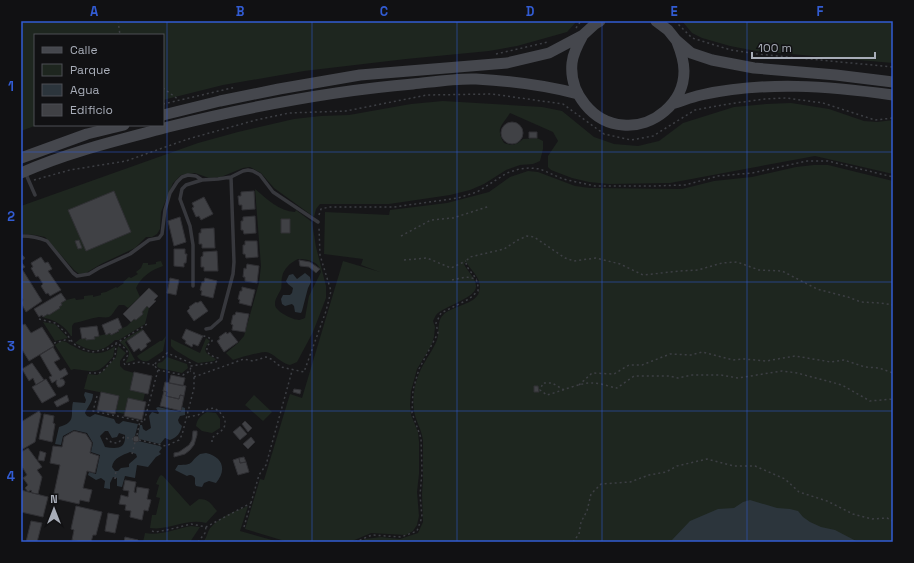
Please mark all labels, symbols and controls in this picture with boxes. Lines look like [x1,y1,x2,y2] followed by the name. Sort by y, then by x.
[90,3,99,20] text: A
[236,3,245,20] text: B
[380,3,388,20] text: C
[526,3,535,20] text: D
[670,3,678,20] text: E
[817,3,824,20] text: F
[34,34,164,126] legend
[752,34,875,60] scale bar
[758,40,792,56] text: 100 m
[70,42,98,58] text: Calle
[70,62,110,78] text: Parque
[8,78,14,95] text: 1
[70,82,100,98] text: Agua
[70,102,113,118] text: Edificio
[7,208,15,225] text: 2
[7,338,15,355] text: 3
[7,468,15,485] text: 4
[34,489,74,529] north arrow
[50,492,58,506] text: N

